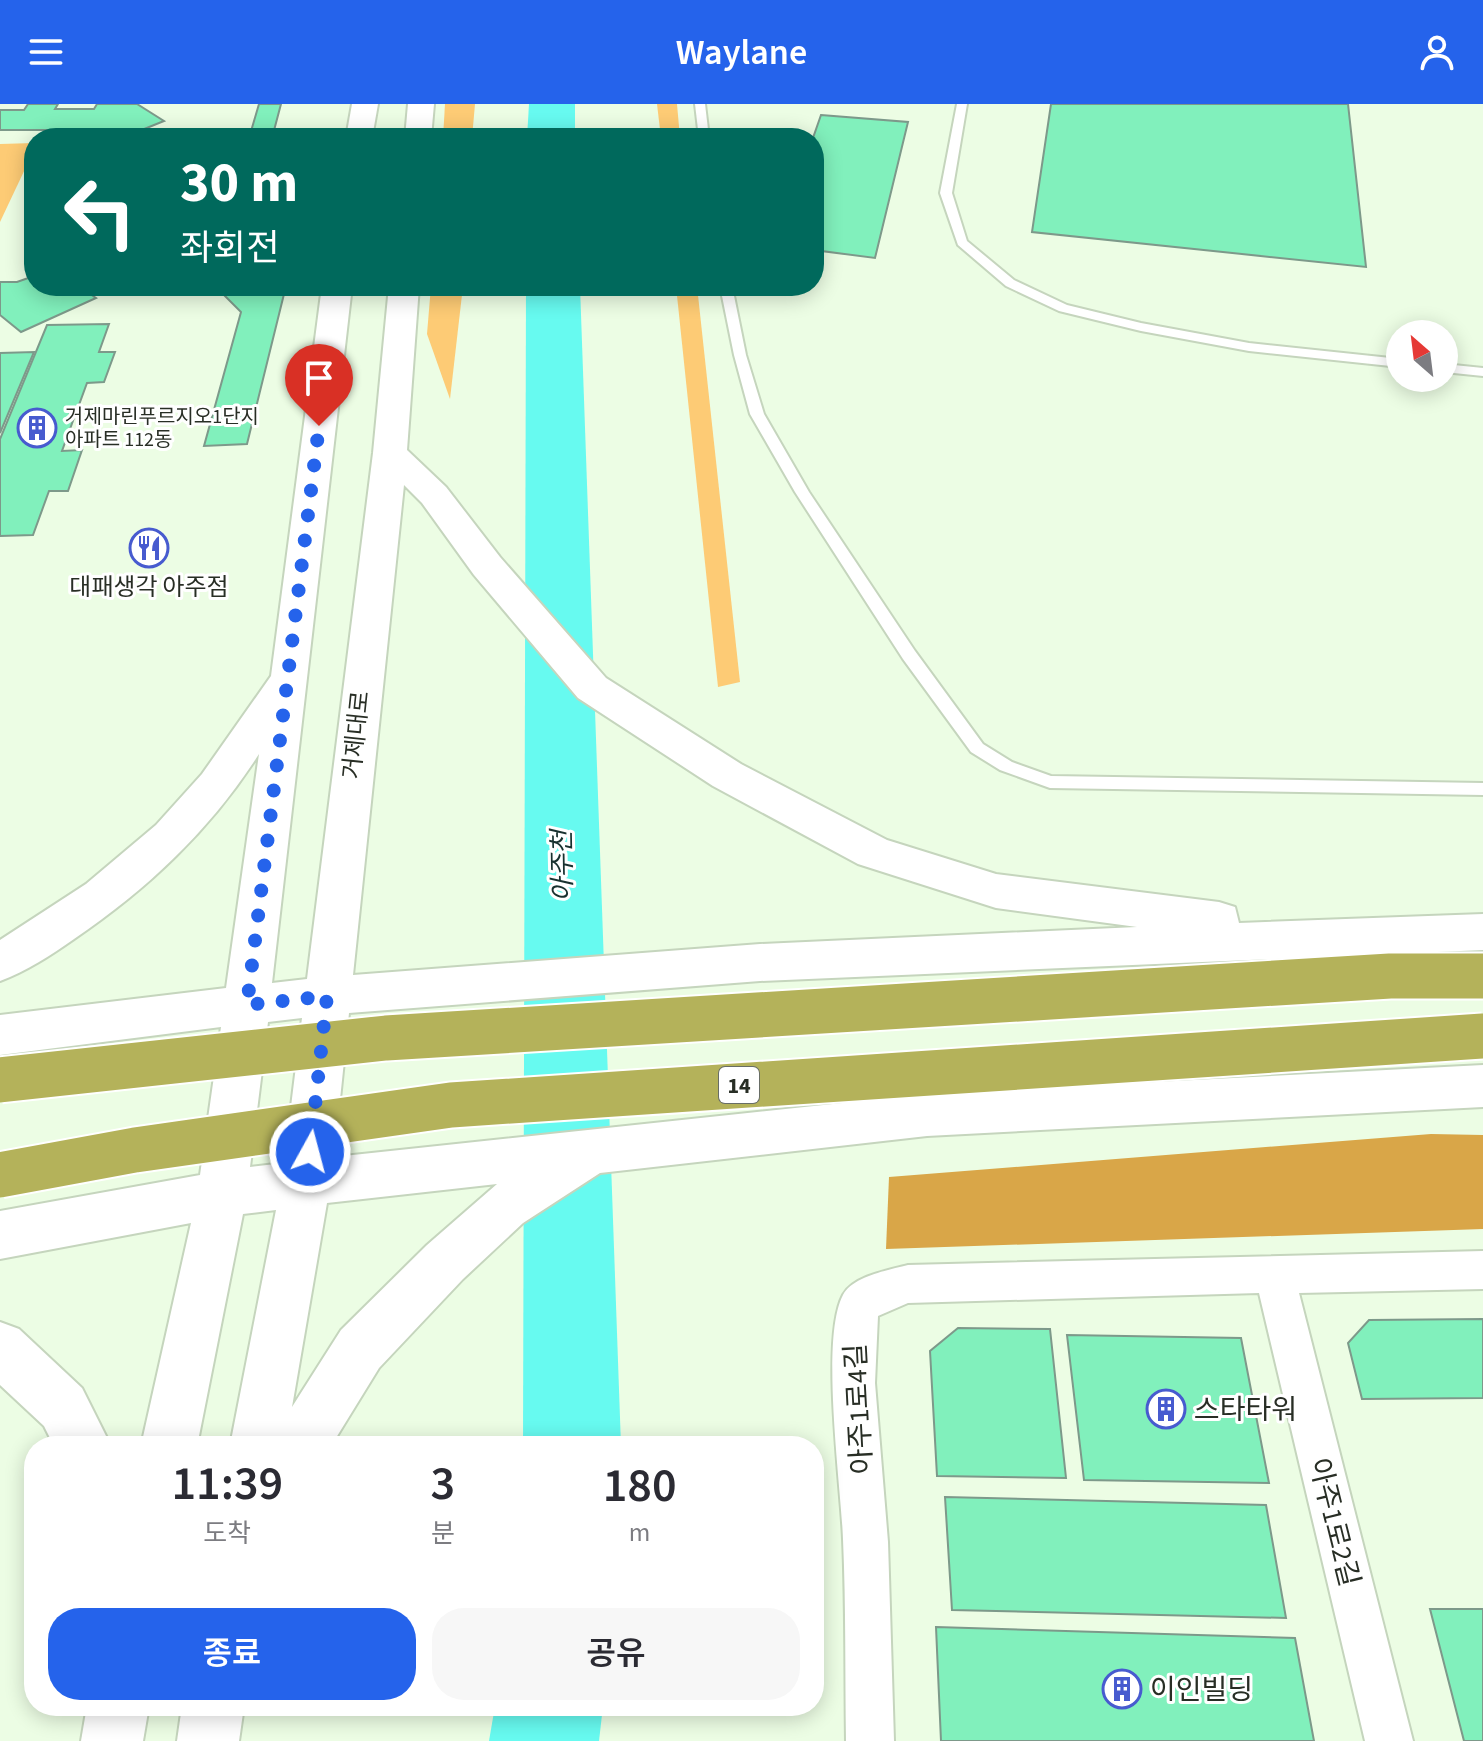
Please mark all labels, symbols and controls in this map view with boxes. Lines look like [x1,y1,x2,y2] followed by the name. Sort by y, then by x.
[676,27,807,78] text: Waylane
[24,30,68,74] icon: menu
[1415,30,1459,74] icon: person
[180,144,298,223] text: 30 m
[48,160,152,264] icon: left
[180,223,279,274] text: 좌회전
[1386,320,1458,392] north arrow
[1386,320,1458,392] map controls
[285,344,353,426] pin
[297,356,341,400] icon: arrive
[65,403,259,454] place label: 거제마린푸르지오1단지 아파트 112동
[16,407,58,449] building icon: 거제마린푸르지오1단지 아파트 112동
[128,527,170,569] restaurant icon: 대패생각 아주점
[69,570,229,605] place label: 대패생각 아주점
[334,689,379,781] street label: 거제대로
[543,827,582,902] water label: 아주천
[719,1067,759,1103] road number: 14
[268,1110,352,1194] position arrow
[836,1343,882,1475] street label: 아주1로4길
[1145,1388,1187,1430] building icon: 스타타워
[1194,1390,1297,1430] place label: 스타타워
[171,1450,283,1518] text: 11:39
[431,1450,455,1518] text: 3
[603,1452,677,1520] text: 180
[1299,1454,1369,1591] street label: 아주1로2길
[629,1514,650,1551] text: m
[203,1515,251,1552] text: 도착
[431,1515,455,1552] text: 분
[48,1608,416,1700] button: 종료
[432,1608,800,1700] button: 공유
[1101,1668,1143,1710] building icon: 이인빌딩
[1150,1670,1253,1710] place label: 이인빌딩

